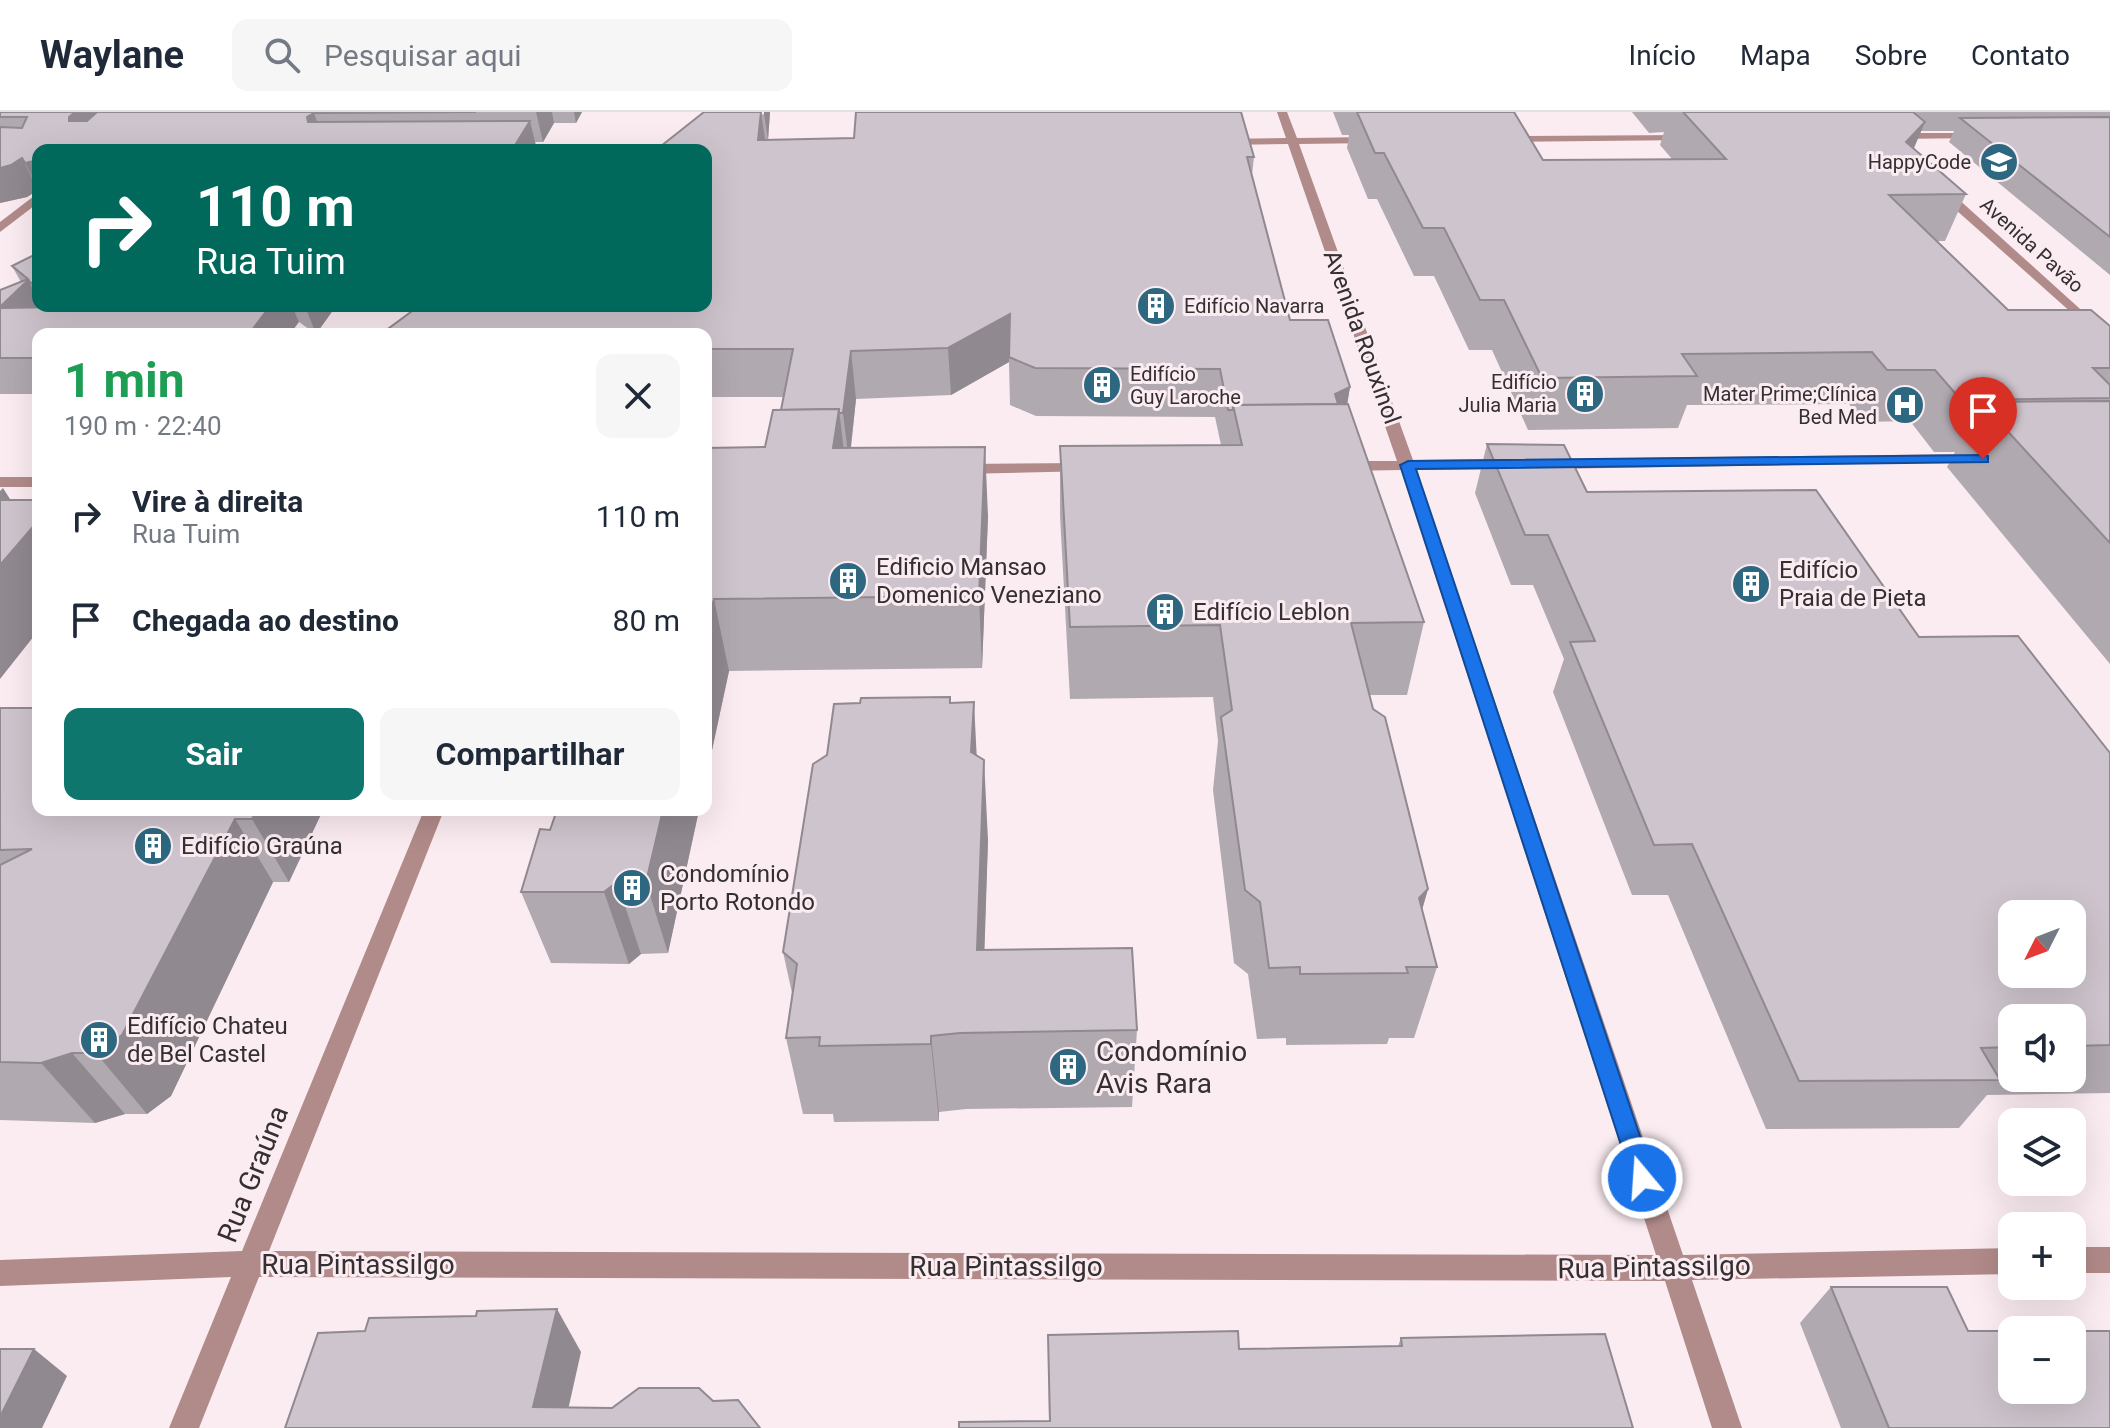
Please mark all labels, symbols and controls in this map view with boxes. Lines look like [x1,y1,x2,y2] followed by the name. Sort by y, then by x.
[232,19,792,91] search box
[40,33,184,77] text: Waylane
[260,33,304,77] icon: search
[324,38,522,73] text: Pesquisar aqui
[1629,39,1696,72] text: Início
[1740,39,1811,72] text: Mapa
[1855,39,1927,72] text: Sobre
[1971,39,2070,72] text: Contato
[1978,141,2020,183] school or university icon: HappyCode
[1868,150,1971,174] place label: HappyCode
[196,174,355,240] text: 110 m
[64,176,168,280] icon: right
[1975,192,2089,298] street label: Avenida Pavão
[196,241,346,283] text: Rua Tuim
[1318,246,1406,428] street label: Avenida Rouxinol
[1135,285,1177,327] building icon: Edifício Navarra
[1184,294,1324,318] place label: Edifício Navarra
[64,352,185,409] text: 1 min
[596,354,680,438] button: close
[1130,362,1241,409] place label: Edifício Guy Laroche
[1081,364,1123,406] building icon: Edifício Guy Laroche
[1459,370,1557,417] place label: Edifício Julia Maria
[1564,373,1606,415] building icon: Edifício Julia Maria
[1949,377,2017,459] pin
[1703,382,1877,429] place label: Mater Prime;Clínica Bed Med
[1884,384,1926,426] hospital icon: Mater Prime;Clínica Bed Med
[1961,389,2005,433] icon: arrive
[64,411,222,441] text: 190 m · 22:40
[132,484,303,519] text: Vire à direita
[64,494,108,538] icon: right
[596,499,680,534] text: 110 m
[132,519,240,549] text: Rua Tuim
[876,553,1102,609] place label: Edificio Mansao Domenico Veneziano
[1779,556,1927,612] place label: Edifício Praia de Pieta
[827,560,869,602] building icon: Edificio Mansao Domenico Veneziano
[1730,563,1772,605] building icon: Edifício Praia de Pieta
[1144,591,1186,633] building icon: Edifício Leblon
[64,598,108,642] icon: arrive
[1193,598,1350,626] place label: Edifício Leblon
[132,603,399,638] text: Chegada ao destino
[613,603,680,638] text: 80 m
[64,708,364,800] button: Sair
[380,708,680,800] button: Compartilhar
[132,825,174,867] building icon: Edifício Graúna
[181,832,343,860] place label: Edifício Graúna
[660,860,815,916] place label: Condomínio Porto Rotondo
[611,867,653,909] building icon: Condomínio Porto Rotondo
[1998,900,2086,988] north arrow
[1998,900,2086,1404] map controls
[1998,1004,2086,1092] button: sound
[127,1012,288,1068] place label: Edifício Chateu de Bel Castel
[78,1019,120,1061] building icon: Edifício Chateu de Bel Castel
[1096,1035,1247,1100] place label: Condomínio Avis Rara
[1047,1046,1089,1088] building icon: Condomínio Avis Rara
[211,1101,295,1247] street label: Rua Graúna
[1998,1108,2086,1196] button: layers
[1600,1136,1684,1220] position arrow
[1998,1212,2086,1300] button: +
[261,1248,455,1281] street label: Rua Pintassilgo
[1557,1249,1751,1285] street label: Rua Pintassilgo
[909,1250,1103,1283] street label: Rua Pintassilgo
[1998,1316,2086,1404] button: −

